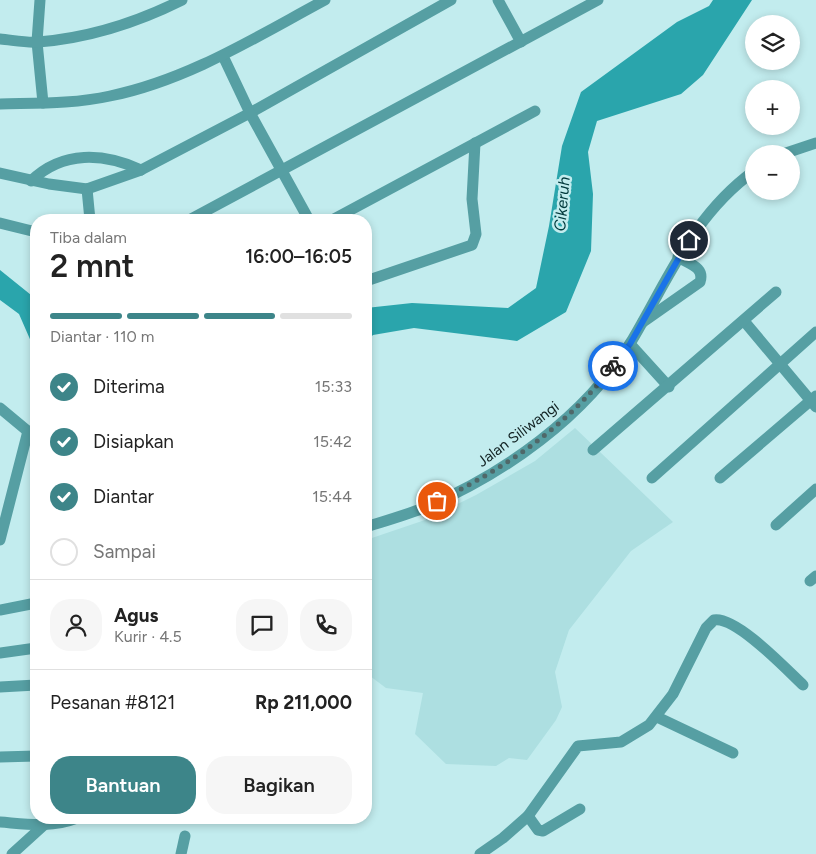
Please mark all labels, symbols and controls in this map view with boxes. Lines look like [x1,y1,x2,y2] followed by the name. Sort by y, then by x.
[745,15,800,200] map controls
[745,15,800,70] button: layers
[745,80,800,135] button: +
[745,145,800,200] button: −
[550,176,574,232] water label: Cikeruh
[668,219,710,261] pin
[675,226,703,254] icon: home
[50,228,127,247] text: Tiba dalam
[245,245,352,268] text: 16:00–16:05
[50,247,134,285] text: 2 mnt
[50,327,154,346] text: Diantar · 110 m
[588,341,638,391] courier
[599,352,627,380] icon: bike
[50,373,78,401] icon: check
[93,375,165,398] text: Diterima
[315,377,352,396] text: 15:33
[474,397,562,471] street label: Jalan Siliwangi
[50,428,78,456] icon: check
[93,430,174,453] text: Disiapkan
[313,432,352,451] text: 15:42
[416,480,458,522] pin
[50,483,78,511] icon: check
[93,485,154,508] text: Diantar
[312,487,352,506] text: 15:44
[423,487,451,515] icon: bag
[93,540,156,563] text: Sampai
[50,599,102,651] button: person
[236,599,288,651] button: chat
[300,599,352,651] button: phone
[114,604,158,627] text: Agus
[114,627,182,646] text: Kurir · 4.5
[50,691,175,714] text: Pesanan #8121
[255,691,352,714] text: Rp 211,000
[50,756,196,814] button: Bantuan
[206,756,352,814] button: Bagikan

